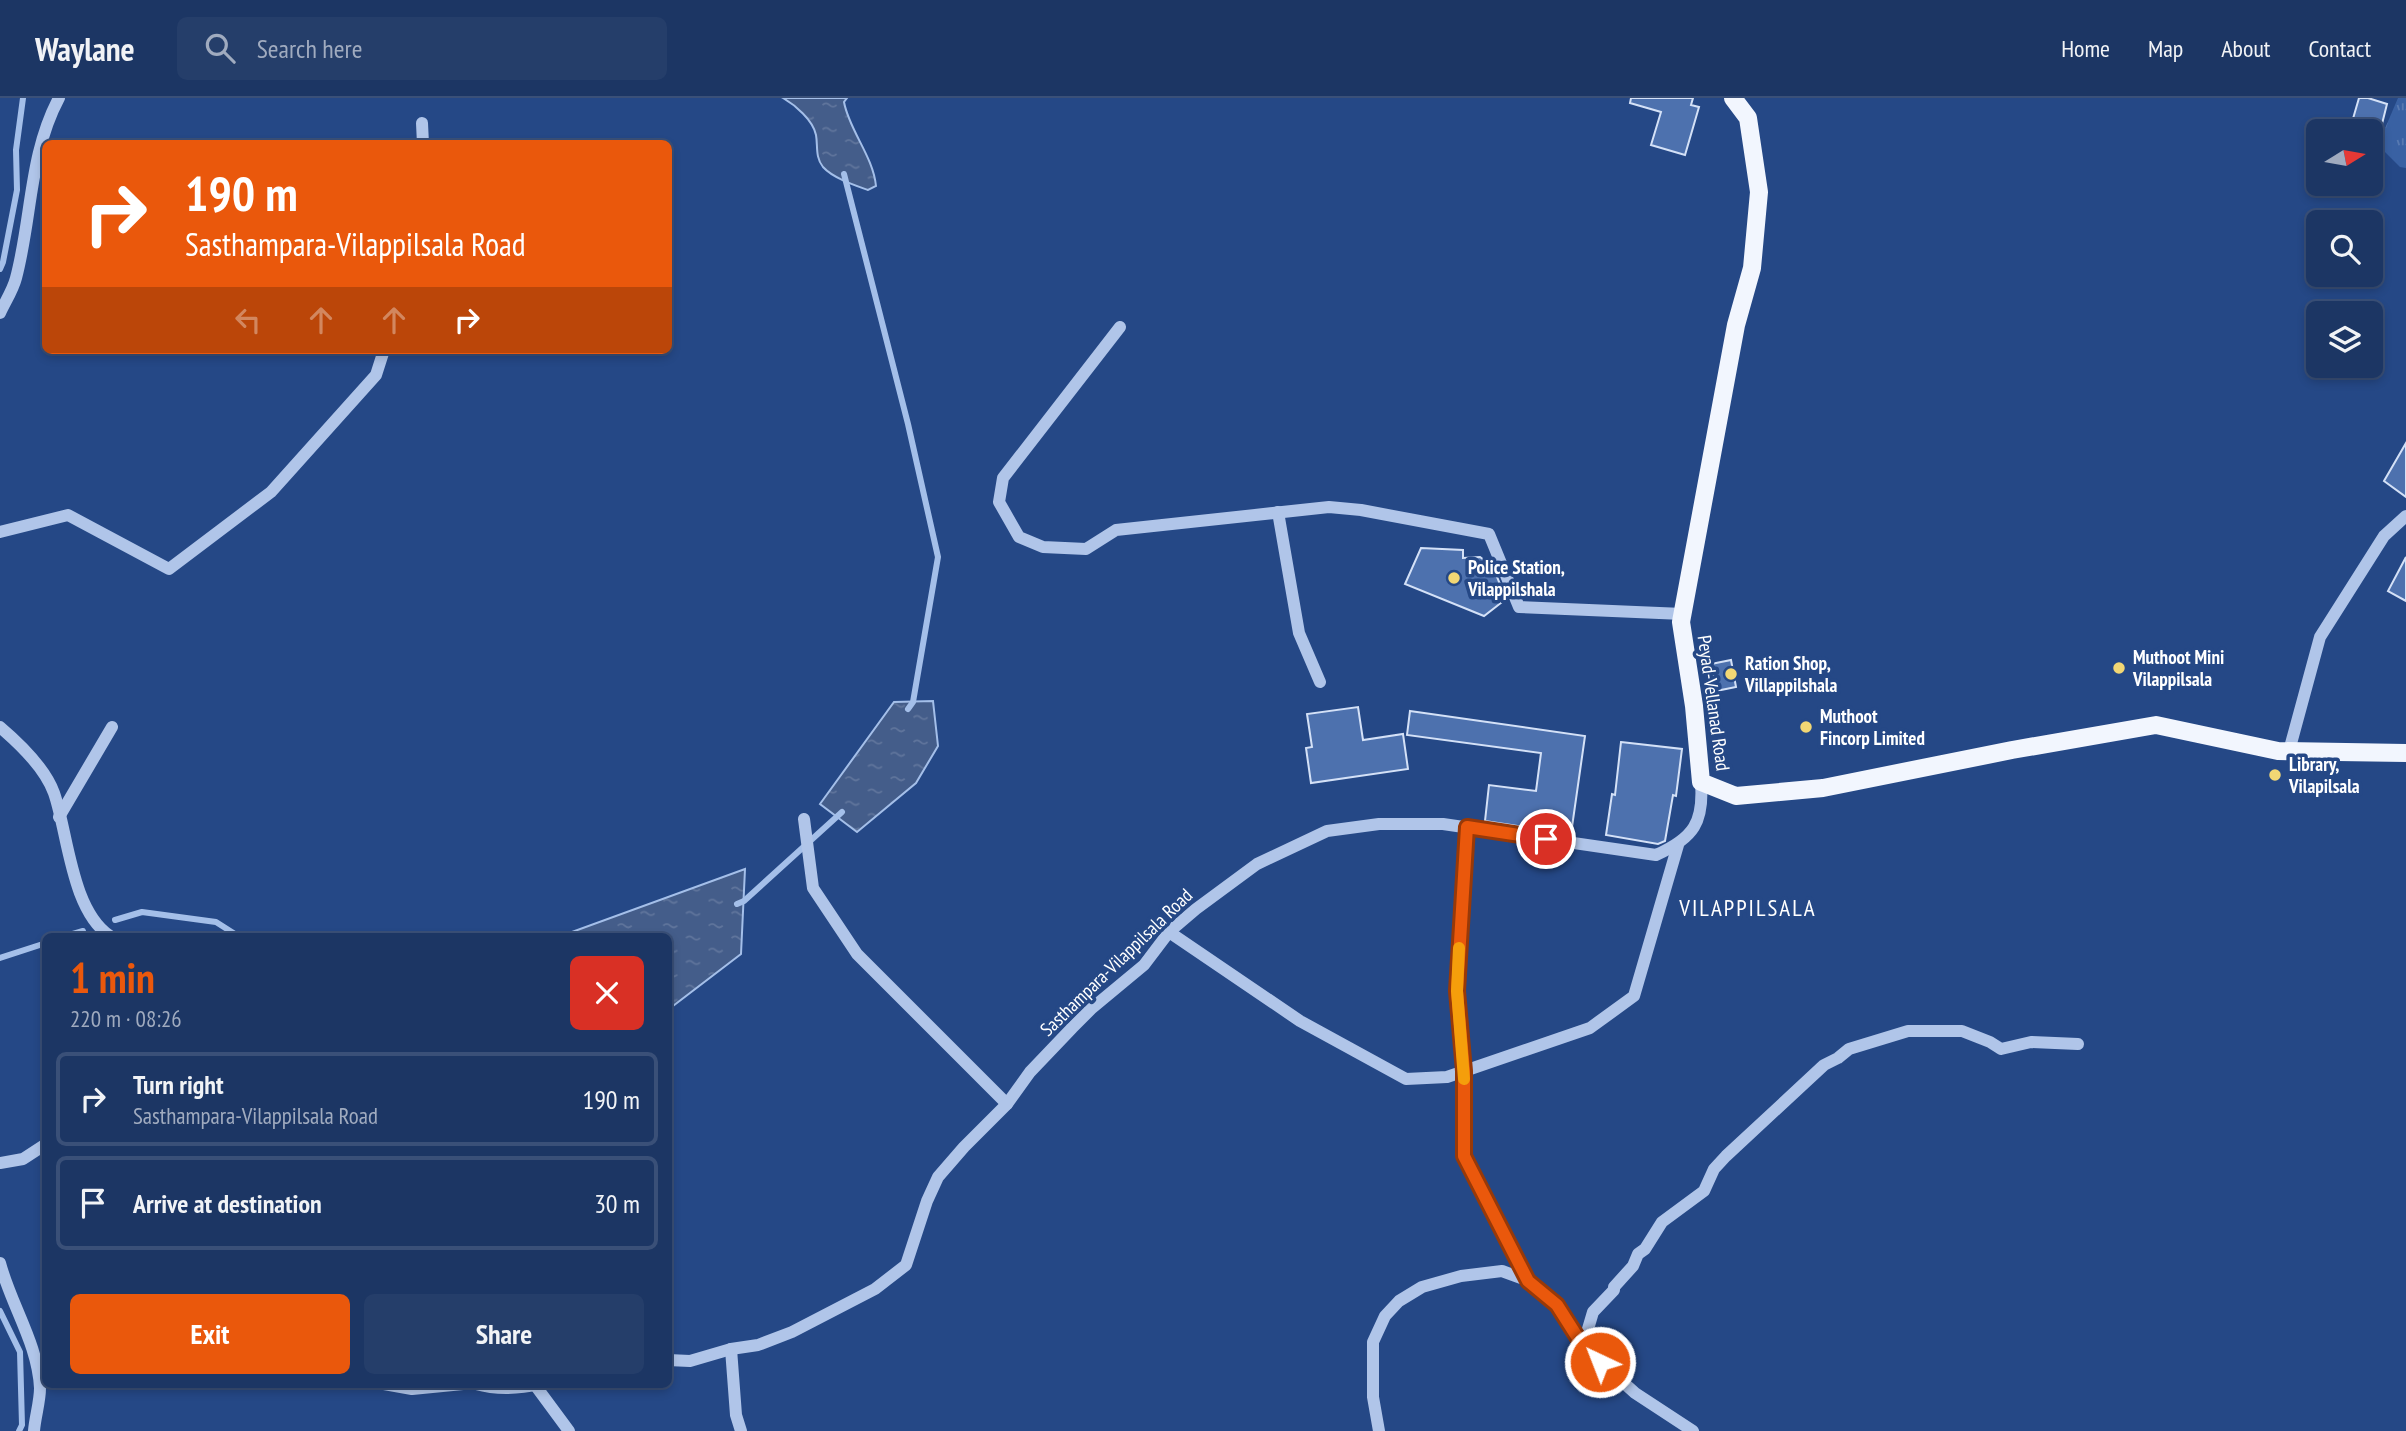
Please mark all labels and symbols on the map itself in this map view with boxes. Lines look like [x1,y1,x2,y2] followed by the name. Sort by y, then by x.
[2306,119,2384,196] north arrow
[1467,555,1565,601] place label: Police Station, Vilappilshala
[1446,570,1462,586] marker: Police Station, Vilappilshala
[1693,634,1735,772] street label: Peyad-Vellanad Road
[2132,645,2224,691] place label: Muthoot Mini Vilappilsala
[1744,651,1837,697] place label: Ration Shop, Villappilshala
[2111,660,2127,676] marker: Muthoot Mini Vilappilsala
[1723,666,1739,682] marker: Ration Shop, Villappilshala
[1820,704,1925,750] place label: Muthoot Fincorp Limited
[1798,719,1814,735] marker: Muthoot Fincorp Limited
[2288,752,2360,798] place label: Library, Vilapilsala
[2267,767,2283,783] marker: Library, Vilapilsala
[1516,809,1576,869] pin
[1035,883,1197,1041] street label: Sasthampara-Vilappilsala Road
[1678,893,1817,922] district label: VILAPPILSALA
[1563,1325,1637,1399] position arrow

